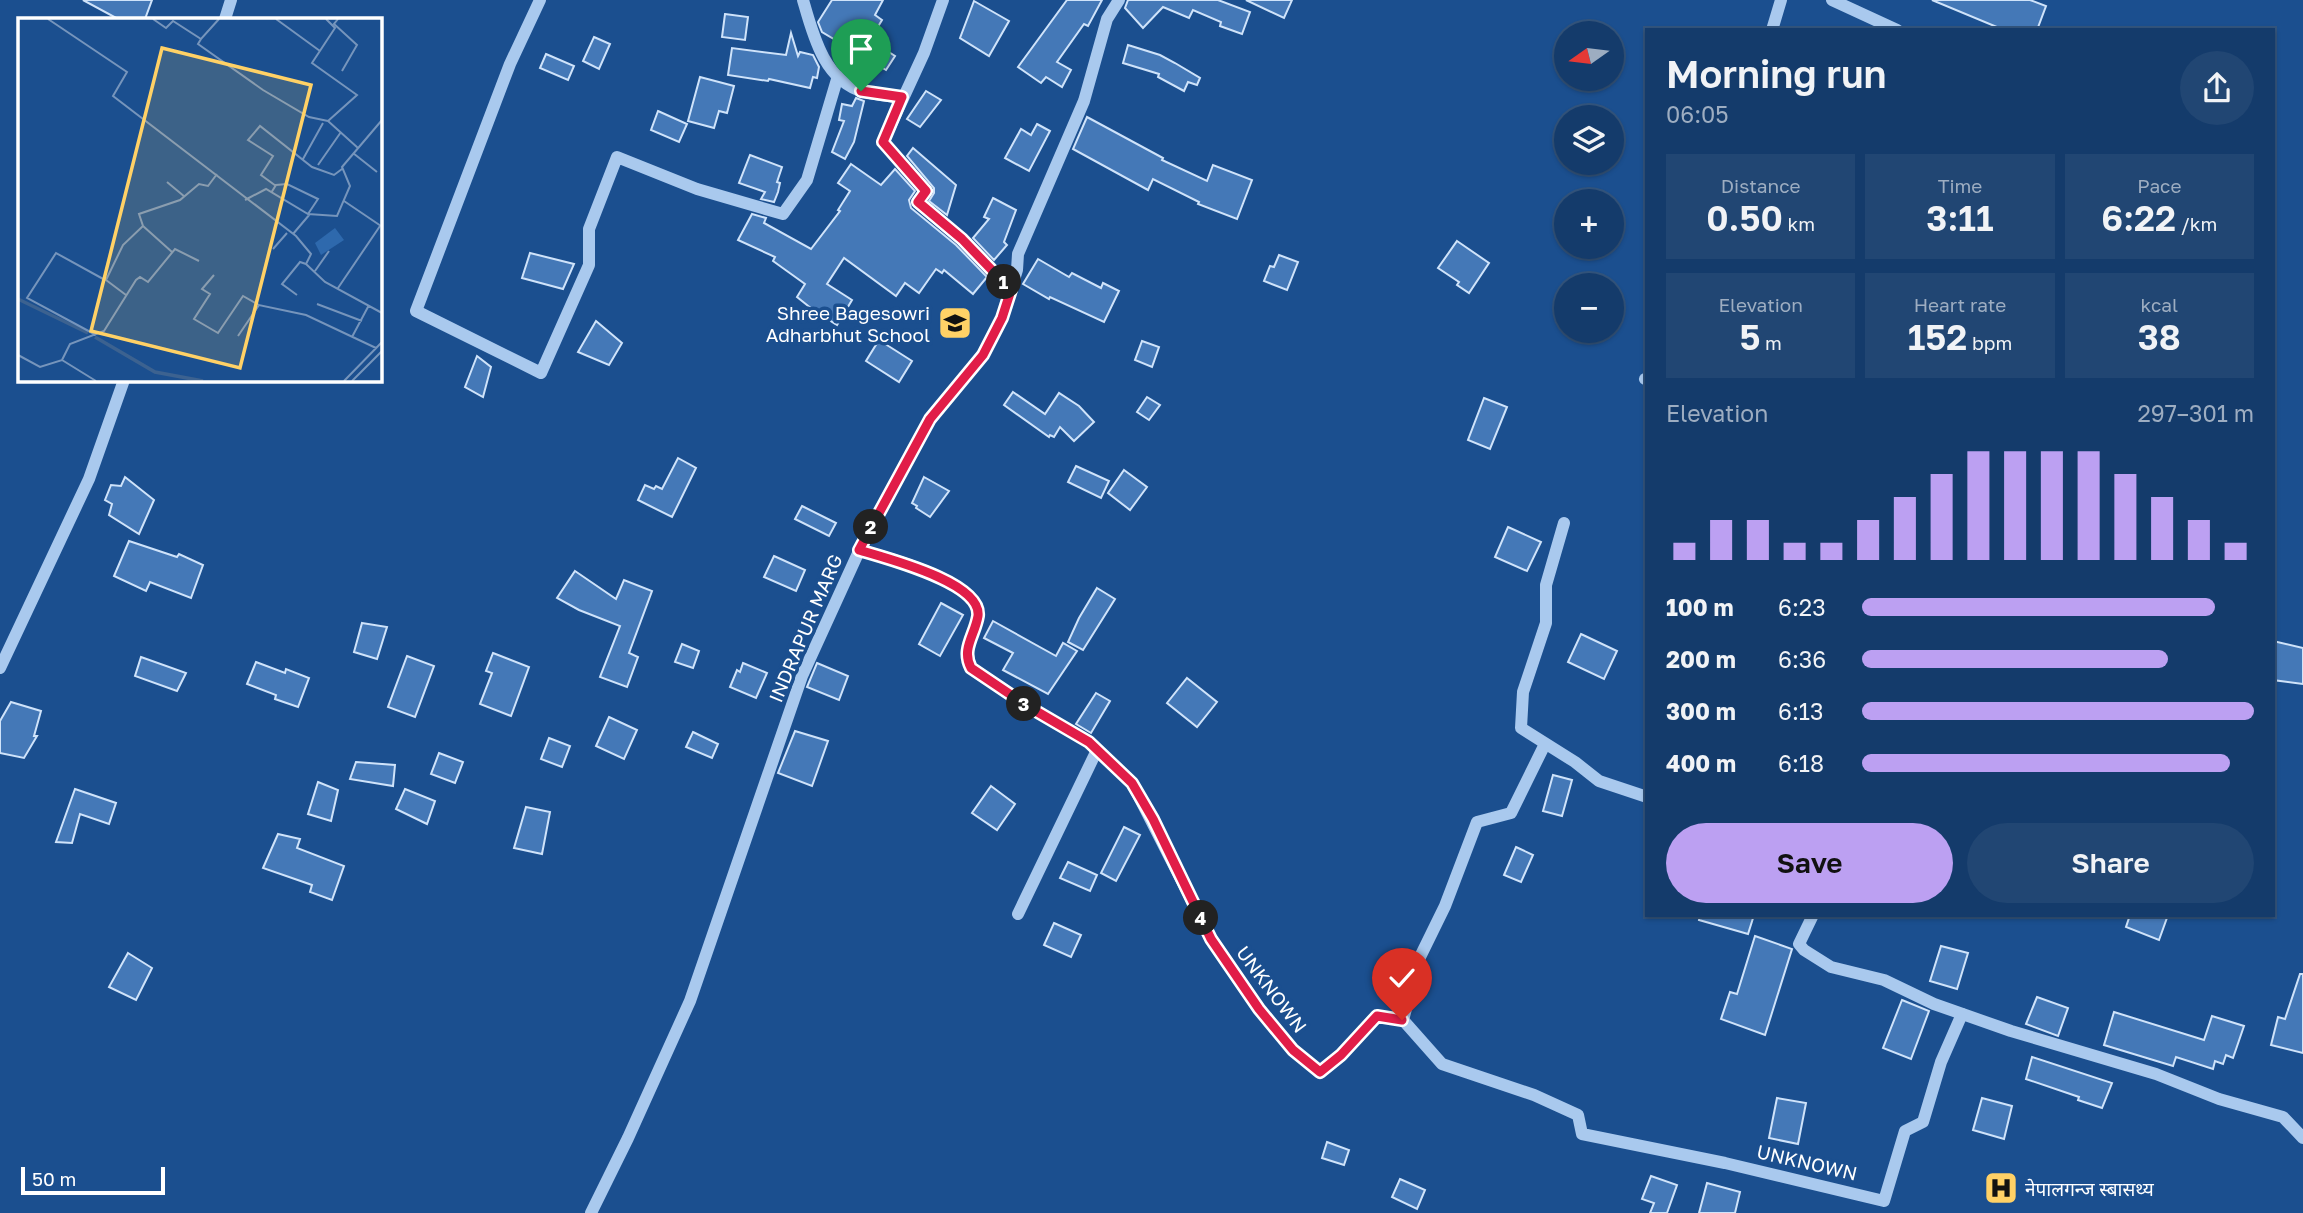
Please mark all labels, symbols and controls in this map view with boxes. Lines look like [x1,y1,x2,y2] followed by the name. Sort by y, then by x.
[18,18,382,382] inset map
[831,19,891,91] pin
[1554,21,1624,91] north arrow
[1554,21,1624,343] map controls
[842,30,880,68] icon: arrive
[1666,51,1887,96] text: Morning run
[2180,51,2254,125] button: share
[1666,100,1729,128] text: 06:05
[1554,105,1624,175] button: layers
[1721,174,1801,197] text: Distance
[1938,174,1982,197] text: Time
[2137,174,2182,197] text: Pace
[1554,189,1624,259] button: +
[1706,197,1783,239] text: 0.50
[1926,197,1994,239] text: 3:11
[2101,197,2176,239] text: 6:22
[1783,212,1815,235] text: km
[2176,212,2217,235] text: /km
[986,264,1021,300] pin: 1
[999,270,1008,293] text: 1
[1554,273,1624,343] button: −
[1718,293,1803,316] text: Elevation
[1914,293,2006,316] text: Heart rate
[2141,293,2178,316] text: kcal
[766,301,930,346] place label: Shree Bagesowri Adharbhut School
[936,304,974,342] school or university icon: Shree Bagesowri Adharbhut School
[1739,316,1760,358] text: 5
[1908,316,1967,358] text: 152
[2138,316,2181,358] text: 38
[1760,331,1782,354] text: m
[1967,331,2012,354] text: bpm
[1666,399,1768,427] text: Elevation
[2137,399,2254,427] text: 297–301 m
[854,510,888,544] pin: 2
[865,515,876,538] text: 2
[763,550,847,706] street label: INDRAPUR MARG
[1666,593,1734,621] text: 100 m
[1778,593,1826,621] text: 6:23
[1666,645,1736,673] text: 200 m
[1778,645,1826,673] text: 6:36
[1006,686,1042,722] pin: 3
[1018,692,1029,715] text: 3
[1666,697,1736,725] text: 300 m
[1778,697,1823,725] text: 6:13
[1666,749,1736,777] text: 400 m
[1778,749,1824,777] text: 6:18
[1666,823,1953,903] button: Save
[1967,823,2254,903] button: Share
[1184,900,1218,936] pin: 4
[1195,906,1206,929] text: 4
[1232,941,1312,1037] street label: UNKNOWN
[1372,948,1432,1020] pin
[1383,959,1421,997] icon: check
[1755,1139,1859,1185] street label: UNKNOWN
[21,1164,164,1196] scale bar
[32,1167,76,1190] text: 50 m
[1982,1169,2020,1207] hospital icon: नेपालगन्ज स्बासथ्य
[2025,1177,2155,1200] place label: नेपालगन्ज स्बासथ्य

